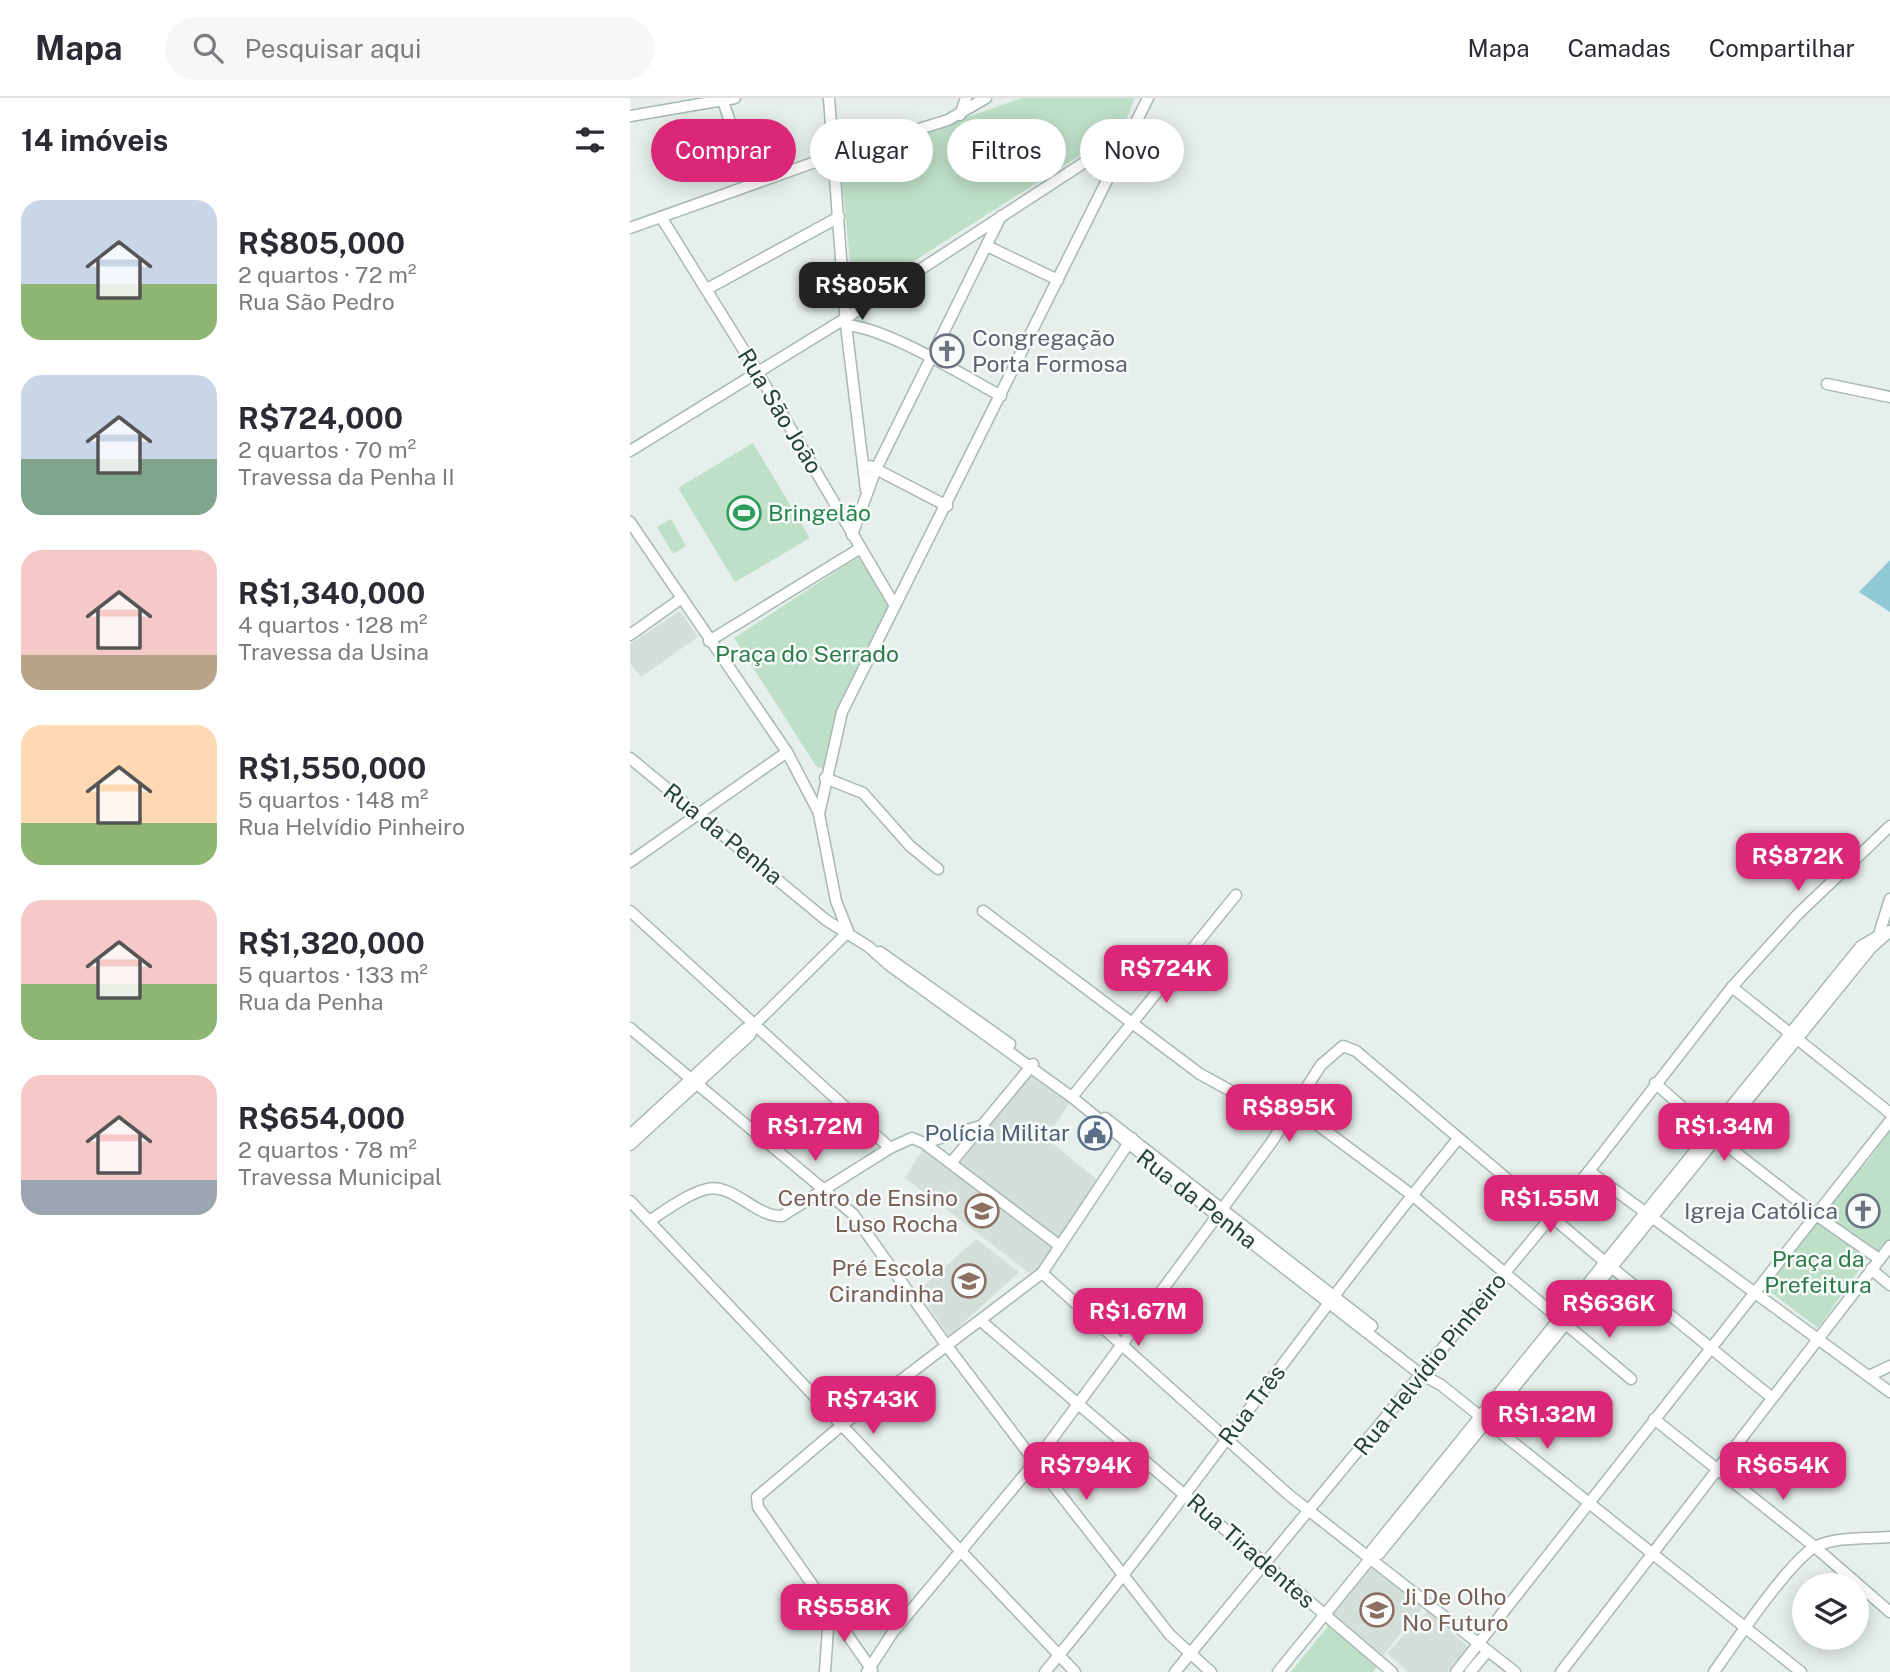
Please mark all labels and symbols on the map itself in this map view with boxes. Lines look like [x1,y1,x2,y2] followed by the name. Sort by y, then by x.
[805,262,919,322] pin: R$805K
[972,324,1128,377] place label: Congregação Porta Formosa
[928,332,966,370] church icon: Congregação Porta Formosa
[733,343,828,478] street label: Rua São João
[725,494,763,532] sports icon: Bringelão
[768,499,871,526] place label: Bringelão
[715,640,899,667] park label: Praça do Serrado
[658,777,788,890] street label: Rua da Penha
[1741,834,1855,893] pin: R$872K
[1109,946,1223,1005] pin: R$724K
[1232,1084,1346,1144] pin: R$895K
[750,1104,880,1163] pin: R$1.72M
[1659,1104,1789,1163] pin: R$1.34M
[1076,1114,1114,1152] public building icon: Polícia Militar
[924,1119,1070,1146] place label: Polícia Militar
[1132,1143,1263,1254] street label: Rua da Penha
[1485,1176,1615,1235] pin: R$1.55M
[777,1184,958,1237] place label: Centro de Ensino Luso Rocha
[963,1192,1001,1230] school or university icon: Centro de Ensino Luso Rocha
[1844,1192,1882,1230] church icon: Igreja Católica
[1684,1197,1838,1224] place label: Igreja Católica
[1764,1245,1872,1298] park label: Praça da Prefeitura
[829,1254,944,1307] place label: Pré Escola Cirandinha
[950,1262,988,1300] school or university icon: Pré Escola Cirandinha
[1348,1267,1512,1460] street label: Rua Helvídio Pinheiro
[1552,1280,1666,1340] pin: R$636K
[1073,1288,1203,1348] pin: R$1.67M
[1213,1359,1290,1450] street label: Rua Três
[816,1376,930,1436] pin: R$743K
[1482,1392,1612,1451] pin: R$1.32M
[1029,1442,1143,1502] pin: R$794K
[1726,1442,1840,1502] pin: R$654K
[1182,1488,1321,1613] street label: Rua Tiradentes
[1402,1583,1509,1636] place label: Ji De Olho No Futuro
[787,1584,901,1644] pin: R$558K
[1358,1591,1396,1629] school or university icon: Ji De Olho No Futuro

